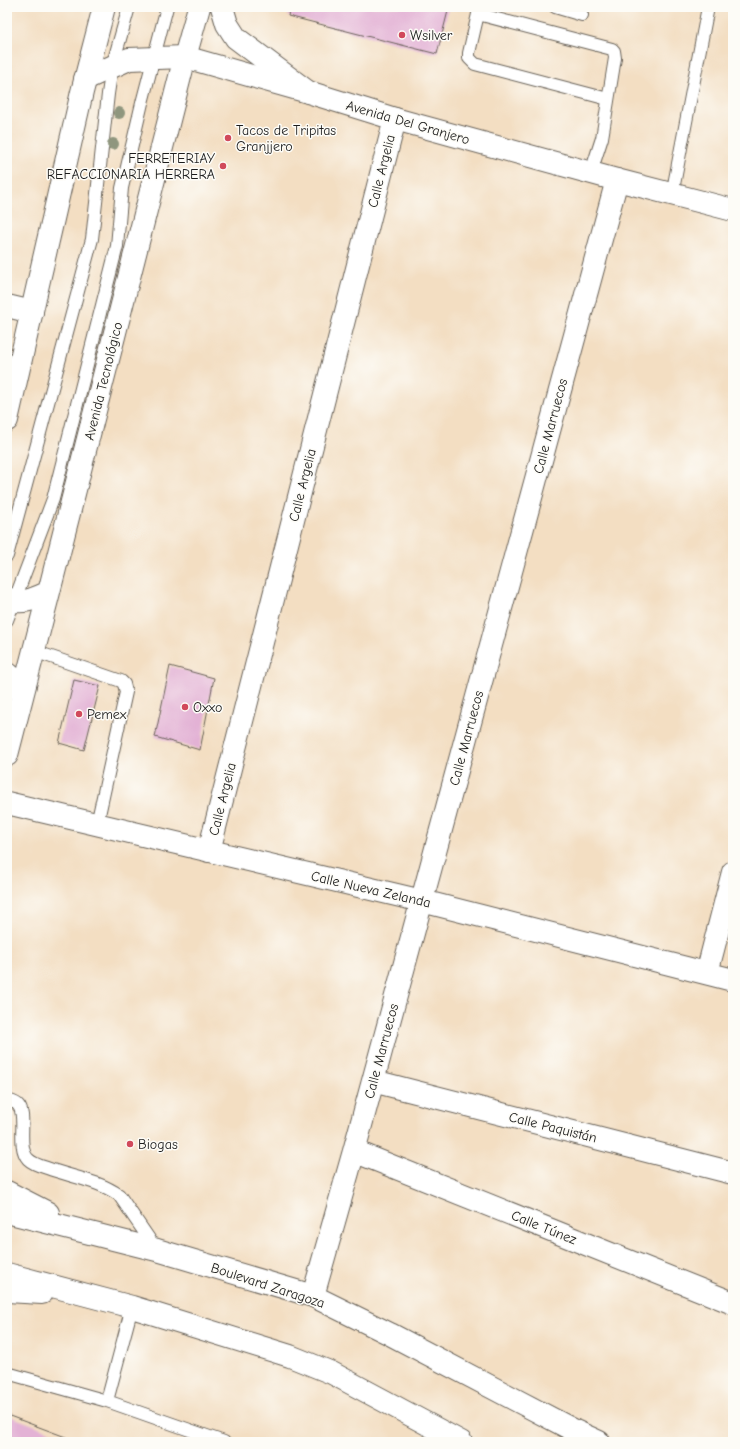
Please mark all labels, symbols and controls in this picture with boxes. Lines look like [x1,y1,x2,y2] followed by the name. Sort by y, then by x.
[410,27,453,44] place label: Wsilver
[397,30,407,40] marker: Wsilver
[344,97,472,148] street label: Avenida Del Granjero
[236,122,336,155] place label: Tacos de Tripitas Granjjero
[223,133,233,143] marker: Tacos de Tripitas Granjjero
[364,133,399,209] street label: Calle Argelia
[47,150,216,183] place label: FERRETERIAY REFACCIONARIA HERRERA
[218,161,228,171] marker: FERRETERIAY REFACCIONARIA HERRERA
[81,320,126,442] street label: Avenida Tecnológico
[530,377,571,476] street label: Calle Marruecos
[285,447,320,523] street label: Calle Argelia
[446,689,487,788] street label: Calle Marruecos
[193,699,222,716] place label: Oxxo
[180,702,190,712] marker: Oxxo
[87,706,127,723] place label: Pemex
[74,709,84,719] marker: Pemex
[205,761,240,837] street label: Calle Argelia
[309,867,432,912] street label: Calle Nueva Zelanda
[361,1002,402,1101] street label: Calle Marruecos
[507,1108,599,1147] street label: Calle Paquistán
[138,1136,178,1153] place label: Biogas
[125,1139,135,1149] marker: Biogas
[509,1207,579,1248] street label: Calle Túnez
[209,1259,327,1312] street label: Boulevard Zaragoza

